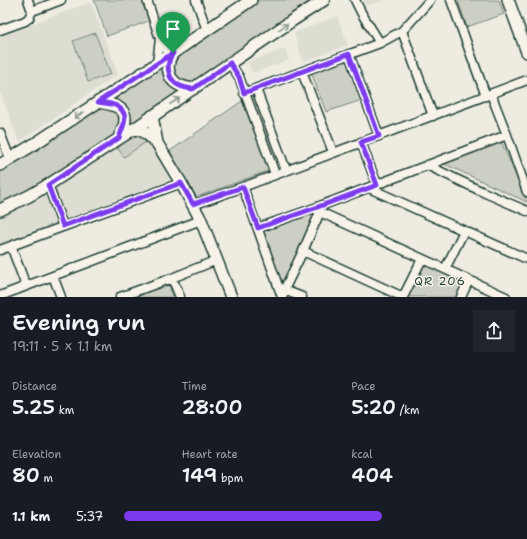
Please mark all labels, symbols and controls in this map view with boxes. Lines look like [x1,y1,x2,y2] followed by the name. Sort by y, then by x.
[156,12,190,53] pin
[162,18,184,40] icon: arrive
[277,23,288,31] one-way arrow
[170,96,181,105] one-way arrow
[74,111,85,119] one-way arrow
[414,273,466,289] district label: QR 206
[12,308,145,337] text: Evening run
[473,310,515,352] button: share
[12,338,112,355] text: 19:11 · 5 × 1.1 km
[12,379,57,394] text: Distance
[182,379,207,394] text: Time
[351,379,376,394] text: Pace
[12,394,55,420] text: 5.25
[182,394,242,420] text: 28:00
[351,394,396,420] text: 5:20
[55,403,74,418] text: km
[396,403,419,418] text: /km
[12,447,61,462] text: Elevation
[182,447,238,462] text: Heart rate
[351,447,373,462] text: kcal
[12,462,40,488] text: 80
[182,462,217,488] text: 149
[351,462,393,488] text: 404
[40,471,53,486] text: m
[217,471,243,486] text: bpm
[12,508,50,525] text: 1.1 km
[76,508,103,525] text: 5:37

